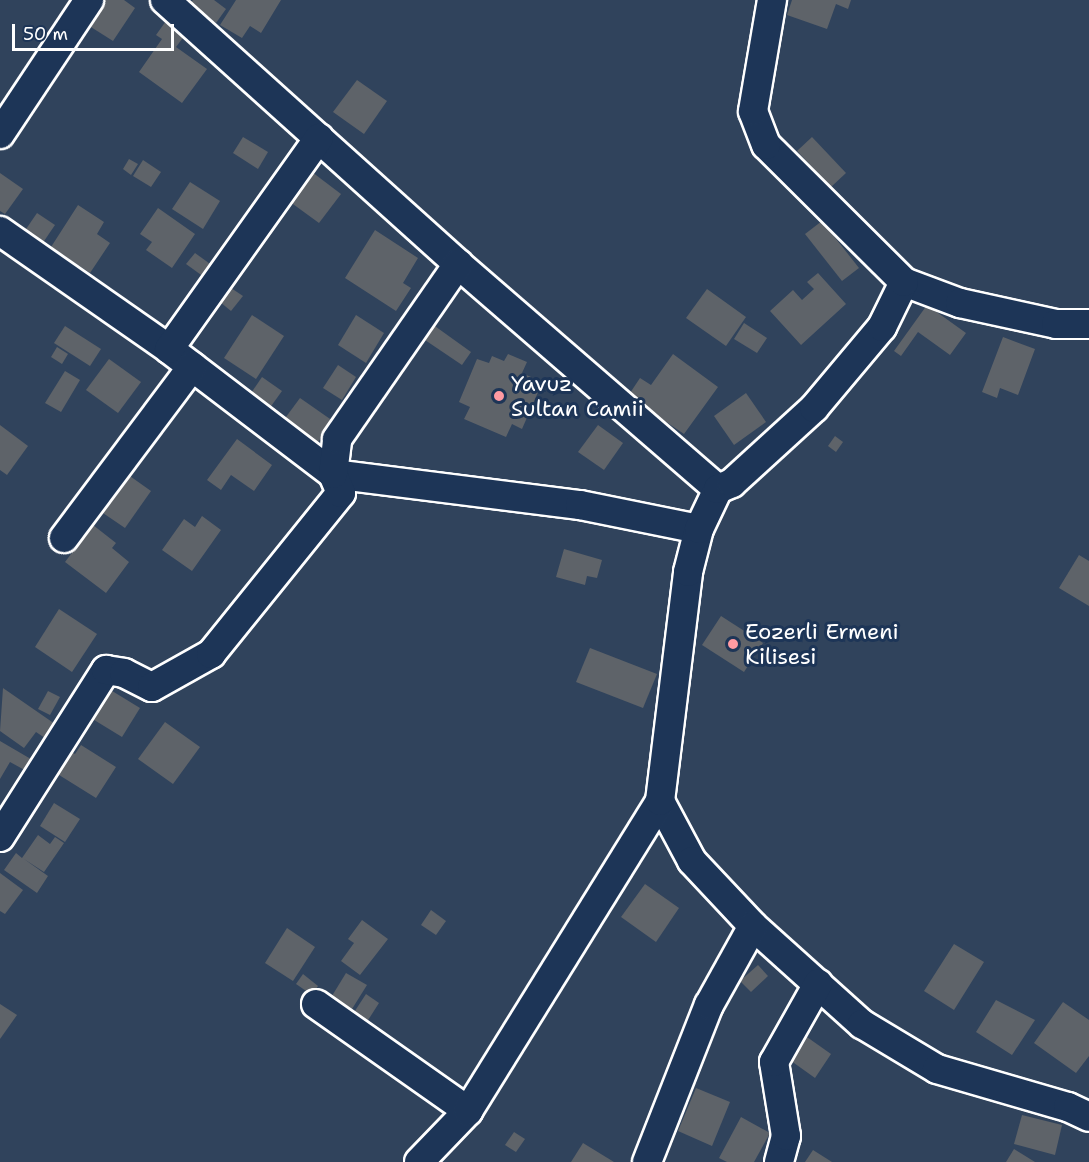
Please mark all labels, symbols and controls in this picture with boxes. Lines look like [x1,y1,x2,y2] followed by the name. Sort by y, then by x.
[15,12,177,50] scale bar
[23,22,68,46] text: 50 m
[511,370,644,422] place label: Yavuz Sultan Camii
[492,389,506,403] marker: Yavuz Sultan Camii
[745,618,899,670] place label: Eozerli Ermeni Kilisesi
[726,637,740,651] marker: Eozerli Ermeni Kilisesi

